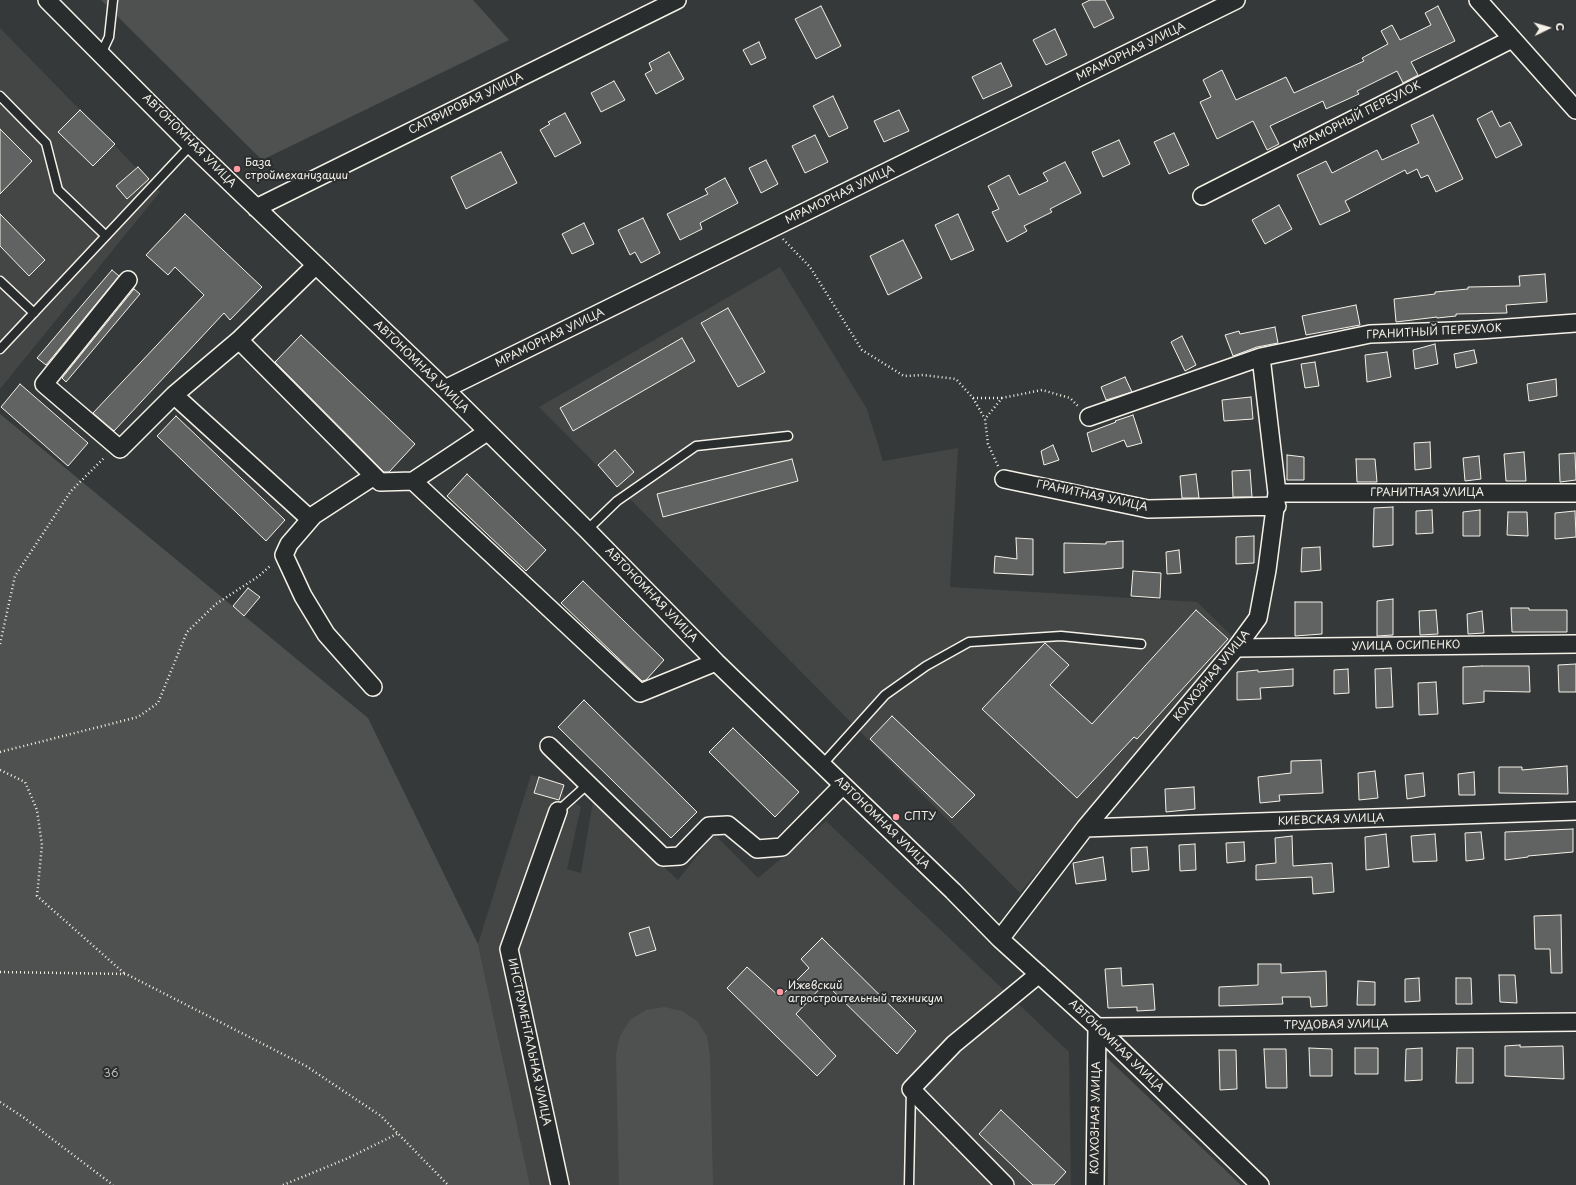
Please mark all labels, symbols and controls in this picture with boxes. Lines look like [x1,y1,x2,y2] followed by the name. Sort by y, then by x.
[1528,8,1568,48] north arrow
[1074,20,1188,84] street label: МРАМОРНАЯ УЛИЦА
[1552,22,1569,32] text: С
[407,70,525,138] street label: САПФИРОВАЯ УЛИЦА
[1291,79,1423,155] street label: МРАМОРНЫЙ ПЕРЕУЛОК
[139,91,239,191] street label: АВТОНОМНАЯ УЛИЦА
[245,156,348,182] place label: База строймеханизации
[783,163,897,227] street label: МРАМОРНАЯ УЛИЦА
[232,164,242,174] marker: База строймеханизации
[493,306,607,370] street label: МРАМОРНАЯ УЛИЦА
[371,318,471,416] street label: АВТОНОМНАЯ УЛИЦА
[1366,322,1502,342] street label: ГРАНИТНЫЙ ПЕРЕУЛОК
[1035,478,1149,514] street label: ГРАНИТНАЯ УЛИЦА
[1370,486,1484,500] street label: ГРАНИТНАЯ УЛИЦА
[602,545,700,645] street label: АВТОНОМНАЯ УЛИЦА
[1171,628,1253,724] street label: КОЛХОЗНАЯ УЛИЦА
[1352,638,1460,654] street label: УЛИЦА ОСИПЕНКО
[832,774,932,872] street label: АВТОНОМНАЯ УЛИЦА
[904,810,936,824] place label: СПТУ
[891,812,901,822] marker: СПТУ
[1277,812,1385,828] street label: КИЕВСКАЯ УЛИЦА
[505,957,553,1127] street label: ИНСТРУМЕНТАЛЬНАЯ УЛИЦА
[788,979,943,1005] place label: Ижевский агростроительный техникум
[775,987,785,997] marker: Ижевский агростроительный техникум
[1066,997,1166,1095] street label: АВТОНОМНАЯ УЛИЦА
[1284,1017,1388,1033] street label: ТРУДОВАЯ УЛИЦА
[1088,1061,1104,1175] street label: КОЛХОЗНАЯ УЛИЦА
[104,1067,118,1081] park label: 36

